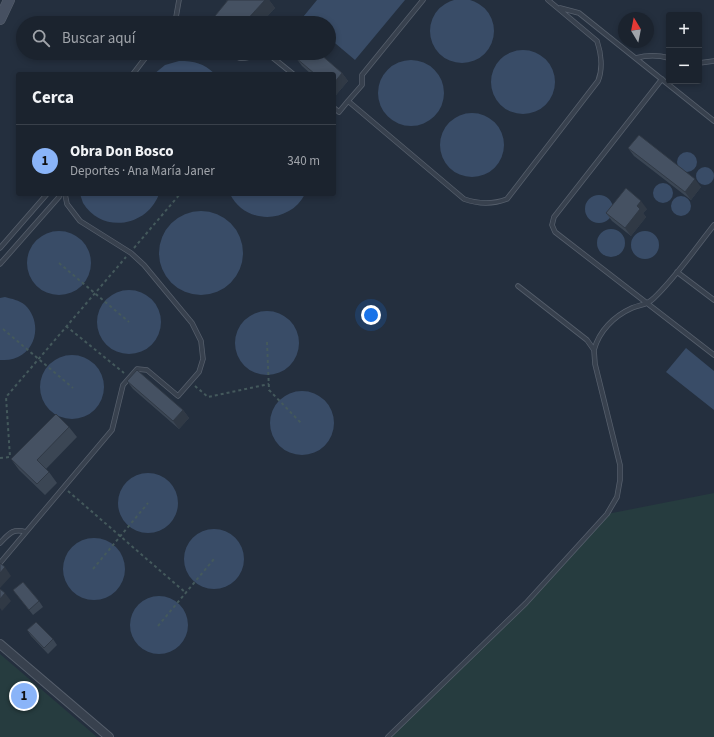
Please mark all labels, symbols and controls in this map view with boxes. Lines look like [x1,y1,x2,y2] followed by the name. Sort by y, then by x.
[618,12,654,48] north arrow
[666,12,702,84] map controls
[666,12,702,48] button: +
[16,16,336,60] search box
[30,27,52,49] icon: search
[62,28,135,49] text: Buscar aquí
[666,48,702,84] button: −
[32,86,74,110] text: Cerca
[70,141,174,162] text: Obra Don Bosco
[42,152,48,170] text: 1
[287,152,320,170] text: 340 m
[70,162,215,180] text: Deportes · Ana María Janer
[361,305,381,325] your location
[11,681,37,711] pin: 1

